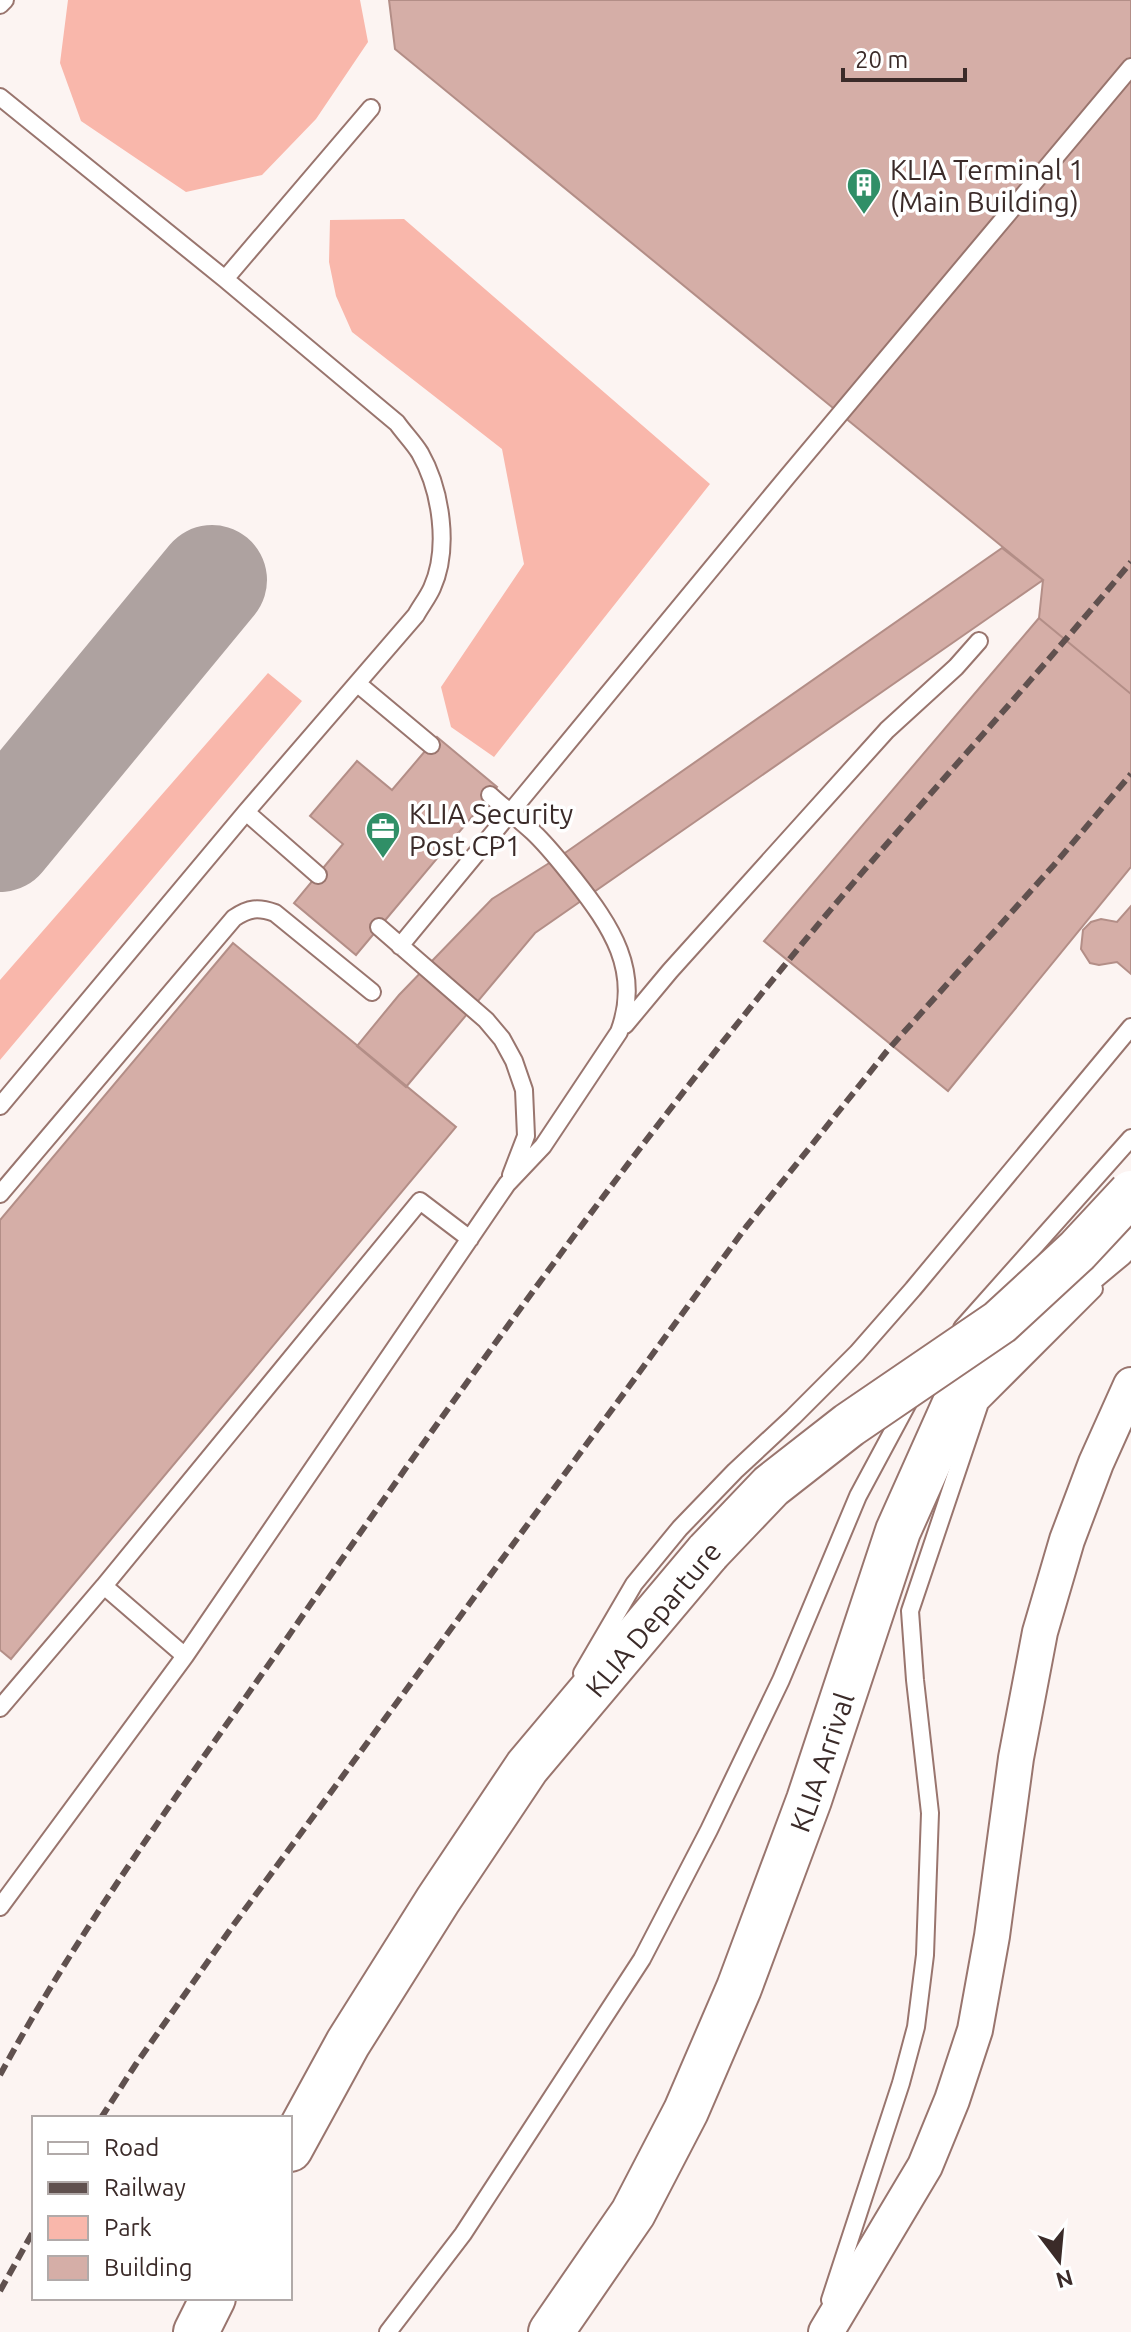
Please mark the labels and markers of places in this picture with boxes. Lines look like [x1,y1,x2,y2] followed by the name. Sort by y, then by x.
[890,154,1084,218] place label: KLIA Terminal 1 (Main Building)
[845,166,883,216] building icon: KLIA Terminal 1 (Main Building)
[409,798,573,861] place label: KLIA Security Post CP1
[364,810,402,860] office icon: KLIA Security Post CP1

